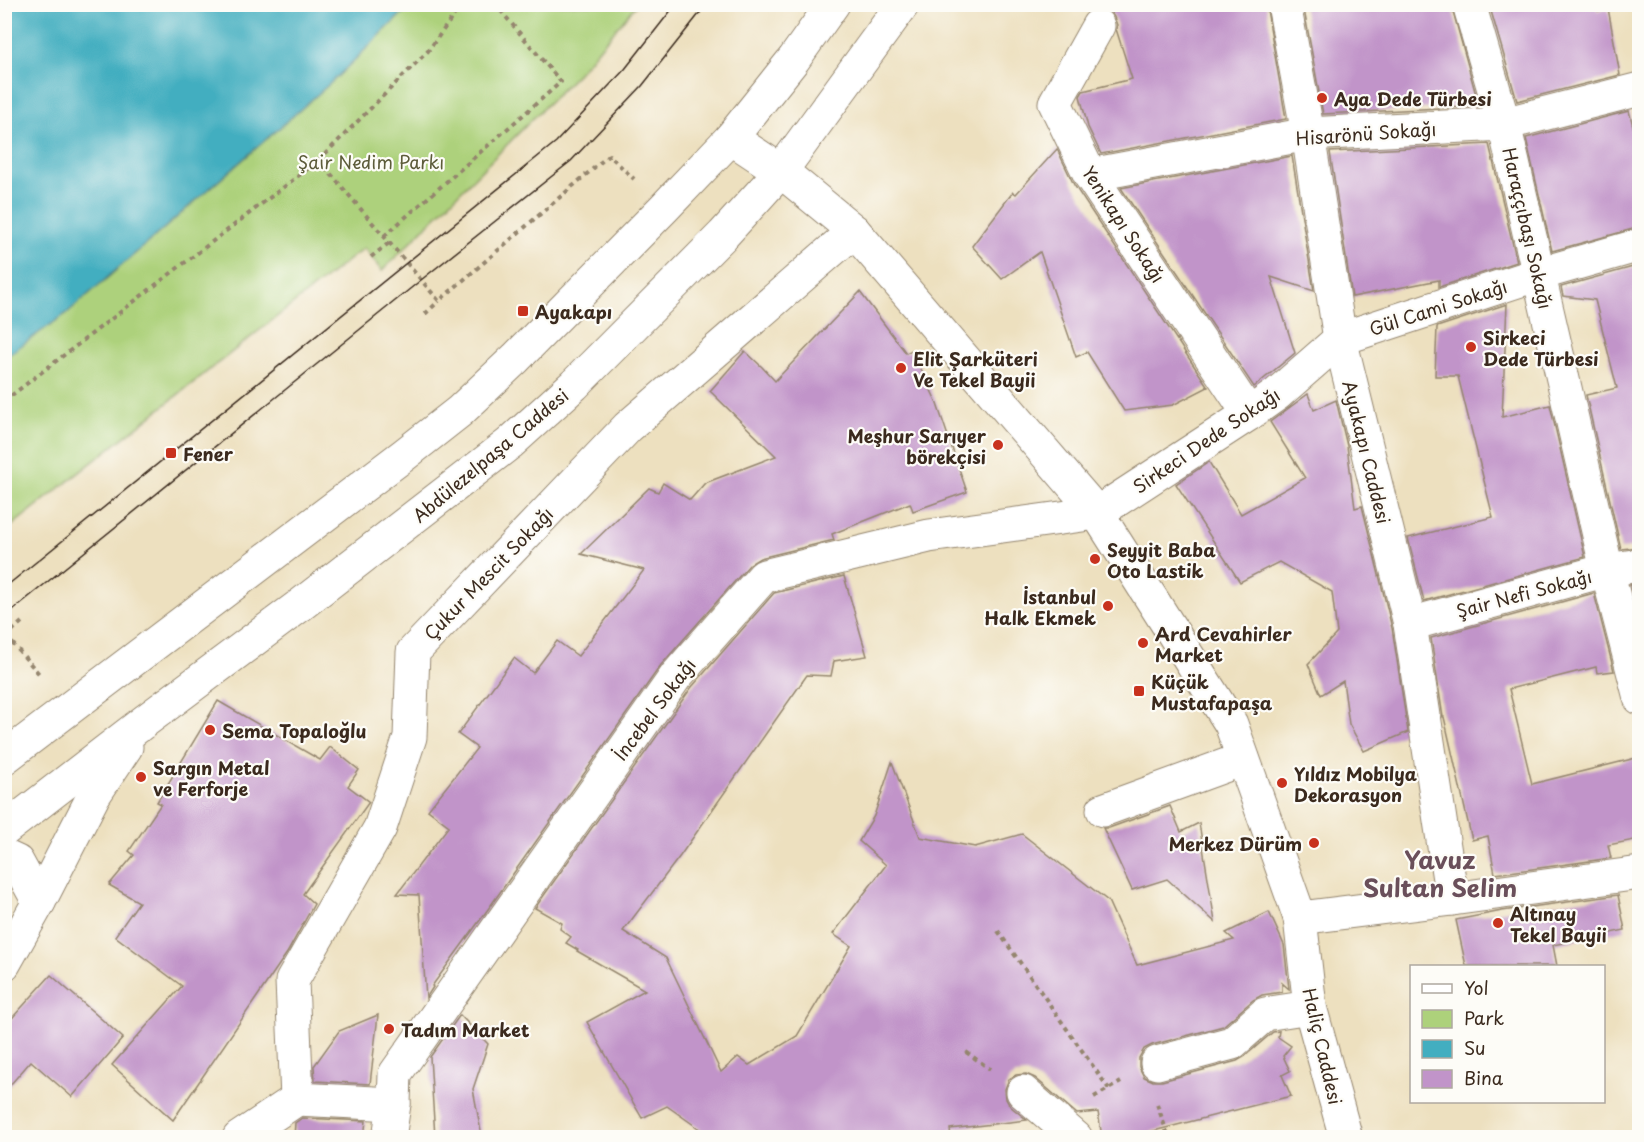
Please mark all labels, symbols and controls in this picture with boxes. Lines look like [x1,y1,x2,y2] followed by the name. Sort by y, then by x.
[1334,85,1492,112] place label: Aya Dede Türbesi
[1315,91,1329,105] marker: Aya Dede Türbesi
[1295,115,1437,151] street label: Hisarönü Sokağı
[1496,145,1560,311] street label: Haraççıbaşı Sokağı
[298,148,444,175] park label: Şair Nedim Parkı
[1076,160,1172,288] street label: Yenikapı Sokağı
[1366,272,1510,342] street label: Gül Cami Sokağı
[535,298,612,325] place label: Ayakapı
[516,304,530,318] marker: Ayakapı
[1483,324,1599,372] place label: Sirkeci Dede Türbesi
[1464,340,1478,354] marker: Sirkeci Dede Türbesi
[913,345,1038,393] place label: Elit Şarküteri Ve Tekel Bayii
[894,361,908,375] marker: Elit Şarküteri Ve Tekel Bayii
[1336,378,1398,526] street label: Ayakapı Caddesi
[1127,381,1285,499] street label: Sirkeci Dede Sokağı
[406,382,574,528] street label: Abdülezelpaşa Caddesi
[847,422,987,470] place label: Meşhur Sarıyer börekçisi
[991,438,1005,452] marker: Meşhur Sarıyer börekçisi
[183,440,234,467] place label: Fener
[164,446,178,460] marker: Fener
[417,500,559,646] street label: Çukur Mescit Sokağı
[1107,536,1216,584] place label: Seyyit Baba Oto Lastik
[1088,552,1102,566] marker: Seyyit Baba Oto Lastik
[1453,562,1595,624] street label: Şair Nefi Sokağı
[984,583,1096,631] place label: İstanbul Halk Ekmek
[1101,599,1115,613] marker: İstanbul Halk Ekmek
[1155,620,1292,668] place label: Ard Cevahirler Market
[1136,636,1150,650] marker: Ard Cevahirler Market
[606,652,702,766] street label: İncebel Sokağı
[1151,668,1273,716] place label: Küçük Mustafapaşa
[1132,684,1146,698] marker: Küçük Mustafapaşa
[222,717,366,744] place label: Sema Topaloğlu
[203,723,217,737] marker: Sema Topaloğlu
[153,754,270,802] place label: Sargın Metal ve Ferforje
[1294,760,1417,808] place label: Yıldız Mobilya Dekorasyon
[134,770,148,784] marker: Sargın Metal ve Ferforje
[1275,776,1289,790] marker: Yıldız Mobilya Dekorasyon
[1169,830,1302,857] place label: Merkez Dürüm
[1307,836,1321,850] marker: Merkez Dürüm
[1363,841,1517,905] district label: Yavuz Sultan Selim
[1510,900,1607,948] place label: Altınay Tekel Bayii
[1491,916,1505,930] marker: Altınay Tekel Bayii
[1410,965,1605,1103] legend
[1464,974,1489,1001] text: Yol
[1296,985,1350,1107] street label: Haliç Caddesi
[1464,1004,1504,1031] text: Park
[401,1016,530,1043] place label: Tadım Market
[382,1022,396,1036] marker: Tadım Market
[1464,1034,1485,1061] text: Su
[1464,1064,1504,1091] text: Bina

